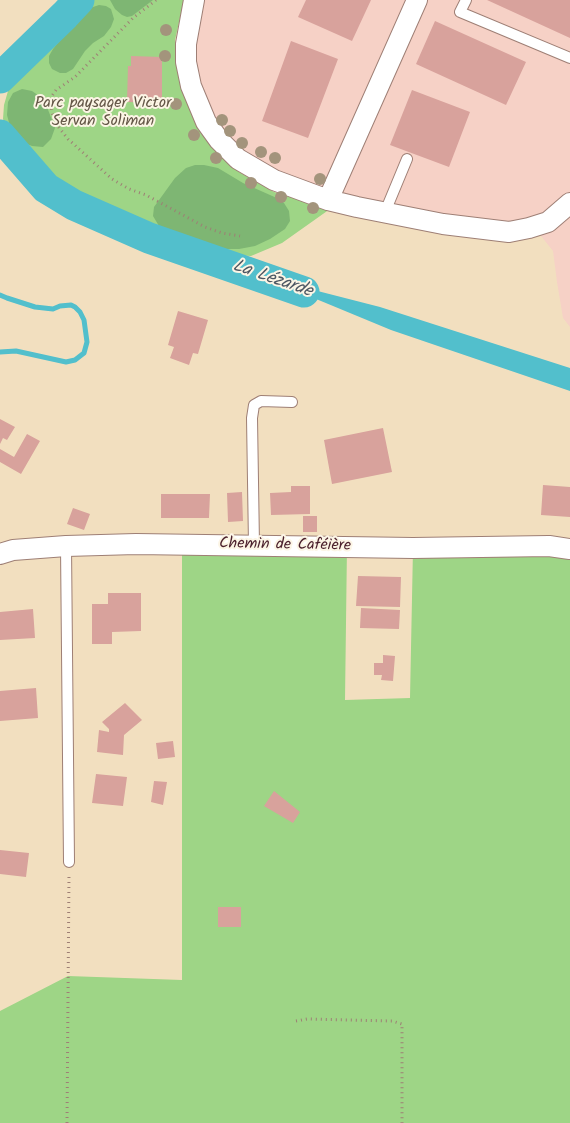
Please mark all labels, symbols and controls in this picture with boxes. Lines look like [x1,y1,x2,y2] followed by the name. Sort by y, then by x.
[35,94,171,132] park label: Parc paysager Victor Servan Soliman
[229,256,315,304] water label: La Lézarde
[219,535,351,557] street label: Chemin de Caféière

